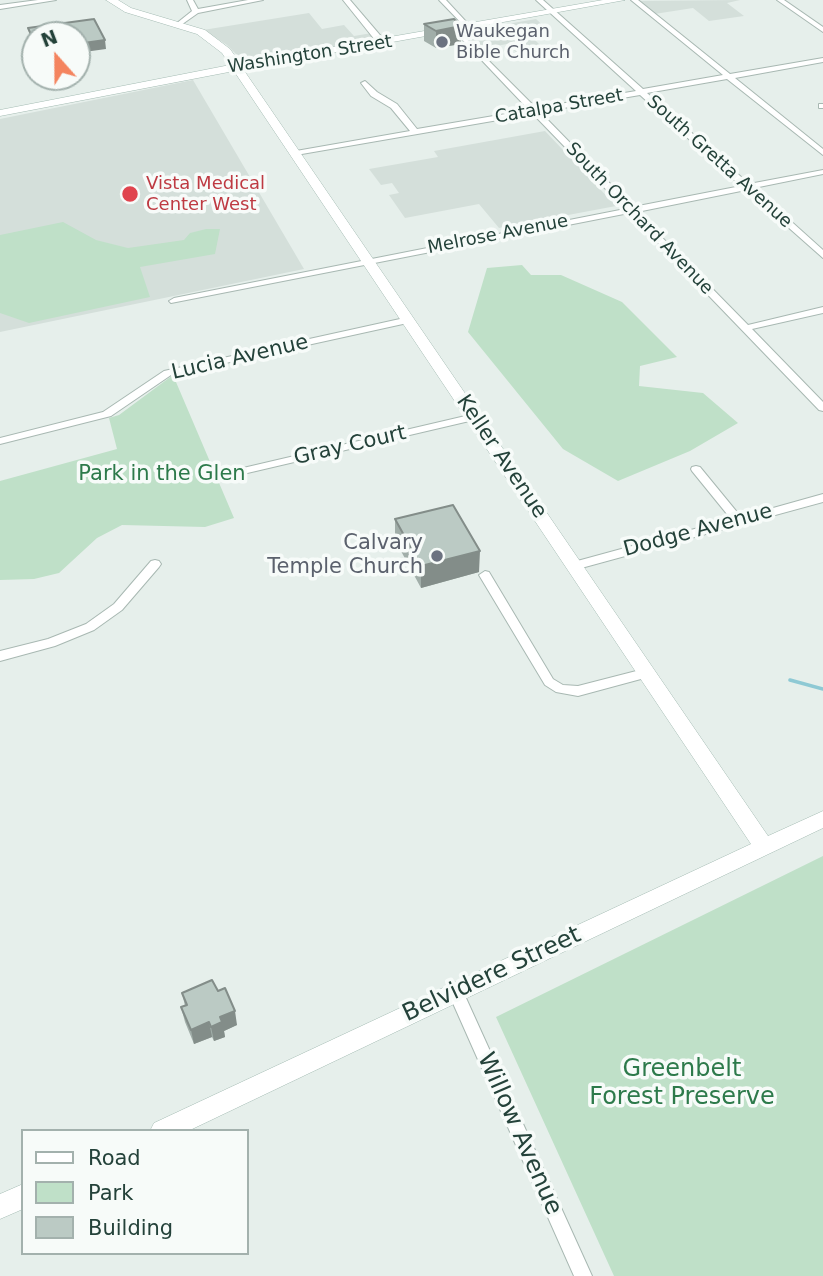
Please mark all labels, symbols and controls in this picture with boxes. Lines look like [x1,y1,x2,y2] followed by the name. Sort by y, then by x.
[21,21,91,91] north arrow
[456,21,570,64] place label: Waukegan Bible Church
[38,25,61,51] text: N
[226,31,394,79] street label: Washington Street
[434,34,450,50] marker: Waukegan Bible Church
[493,85,625,129] street label: Catalpa Street
[642,91,796,233] street label: South Gretta Avenue
[561,139,717,299] street label: South Orchard Avenue
[146,173,265,216] place label: Vista Medical Center West
[120,184,140,204] marker: Vista Medical Center West
[426,211,570,259] street label: Melrose Avenue
[169,330,311,386] street label: Lucia Avenue
[450,390,552,524] street label: Keller Avenue
[291,421,409,471] street label: Gray Court
[78,462,246,488] park label: Park in the Glen
[621,499,775,563] street label: Dodge Avenue
[267,531,423,581] place label: Calvary Temple Church
[429,548,445,564] marker: Calvary Temple Church
[398,921,586,1029] street label: Belvidere Street
[470,1049,568,1219] street label: Willow Avenue
[589,1056,775,1112] park label: Greenbelt Forest Preserve
[21,1129,248,1255] legend
[88,1146,141,1170] text: Road
[88,1181,133,1205] text: Park
[88,1216,173,1240] text: Building

